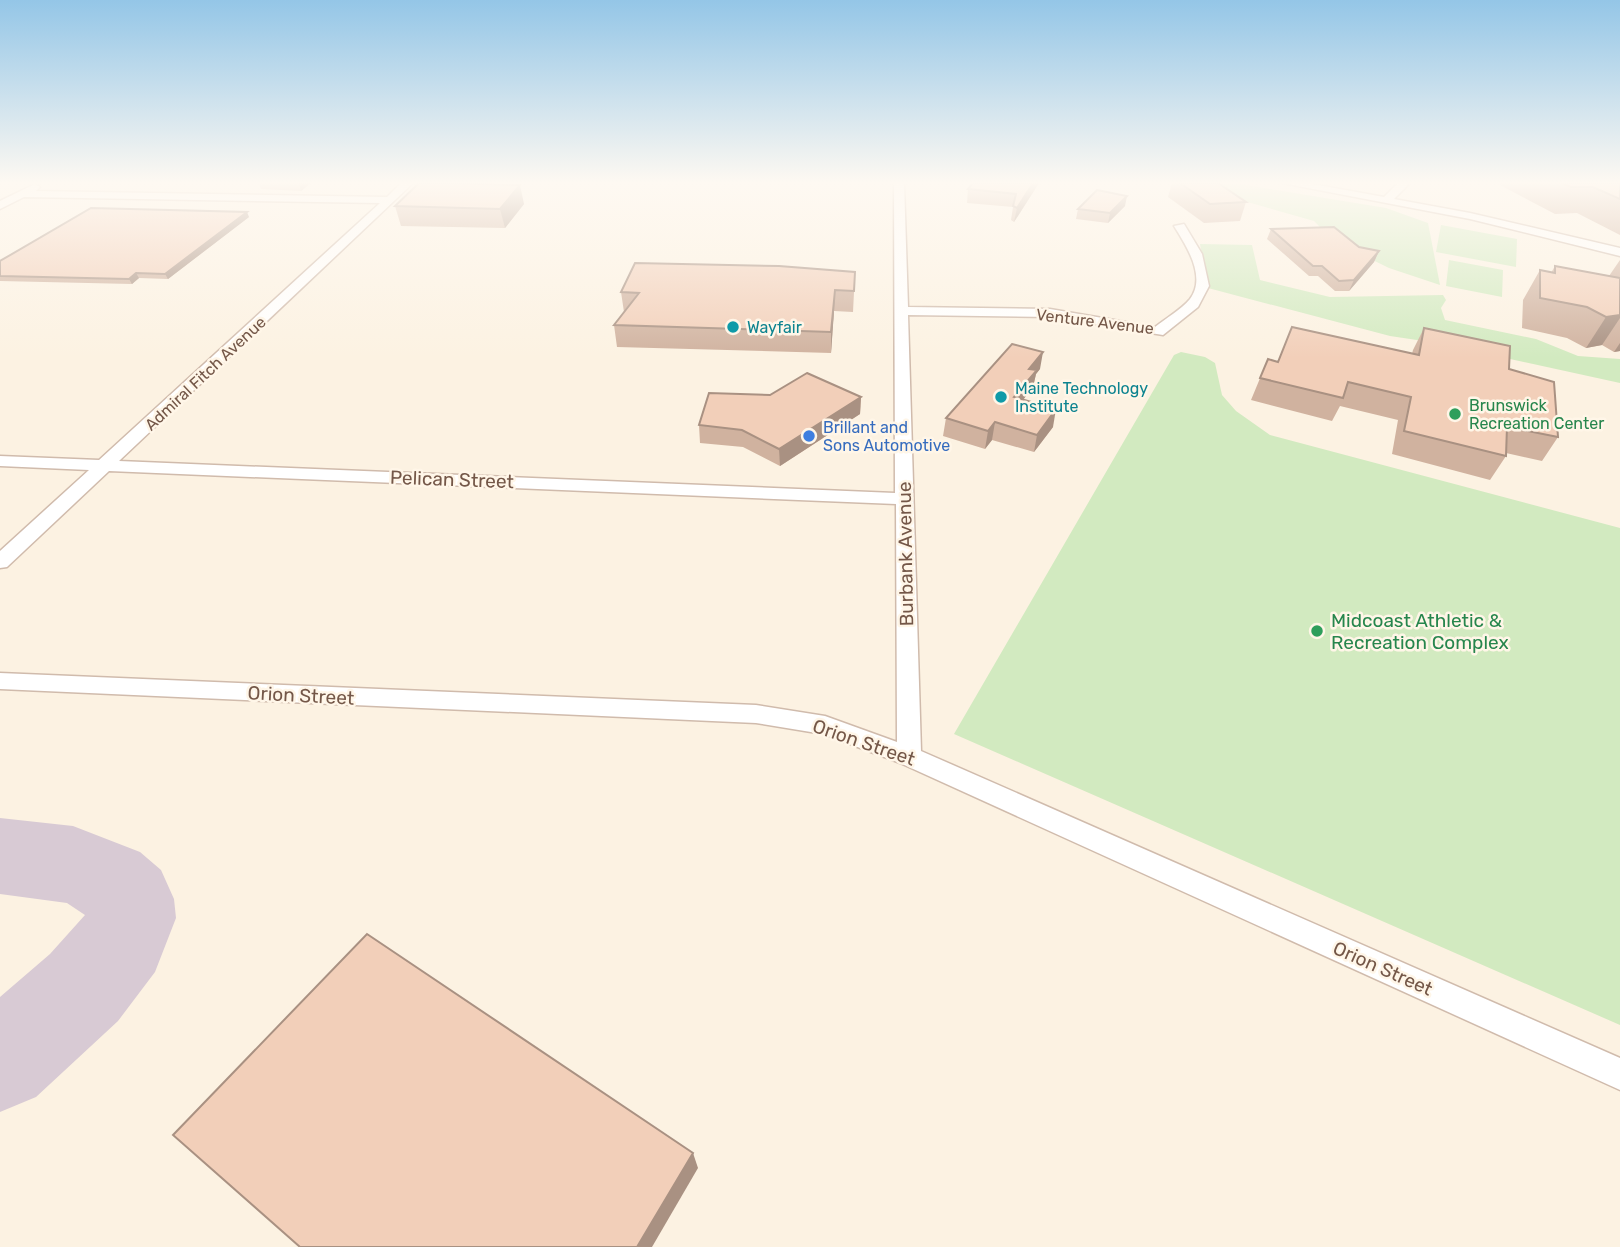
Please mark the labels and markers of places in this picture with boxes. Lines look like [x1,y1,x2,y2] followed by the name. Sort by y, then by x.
[747,318,802,337] place label: Wayfair
[725,319,741,335] marker: Wayfair
[1015,379,1148,416] place label: Maine Technology Institute
[993,389,1009,405] marker: Maine Technology Institute
[1469,396,1604,433] place label: Brunswick Recreation Center
[1447,406,1463,422] marker: Brunswick Recreation Center
[823,418,950,455] place label: Brillant and Sons Automotive
[801,428,817,444] marker: Brillant and Sons Automotive
[1331,609,1509,654] place label: Midcoast Athletic & Recreation Complex
[1309,623,1325,639] marker: Midcoast Athletic & Recreation Complex

